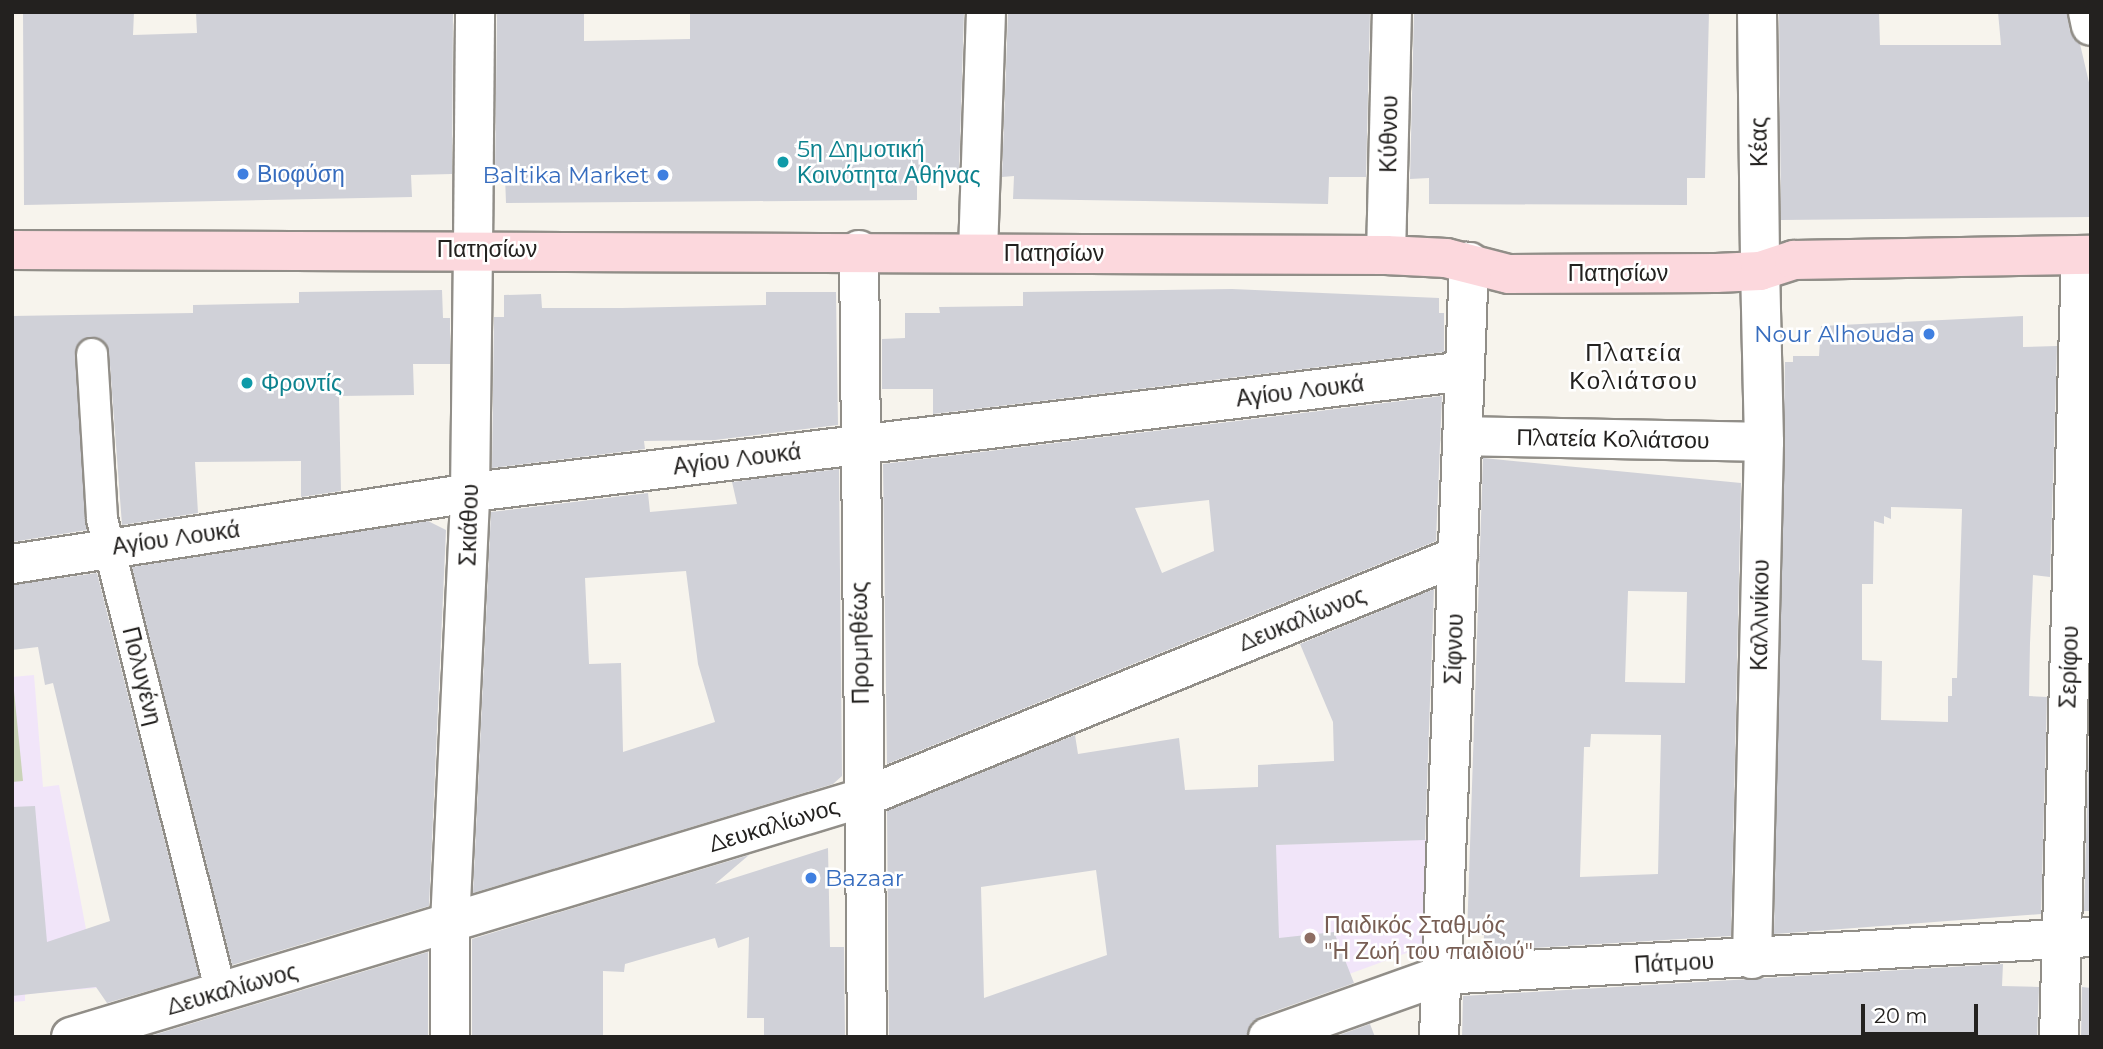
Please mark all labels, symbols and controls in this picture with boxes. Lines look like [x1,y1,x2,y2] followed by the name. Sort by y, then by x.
[1375,95,1403,173] street label: Κύθνου
[1745,117,1773,167] street label: Κέας
[797,135,981,189] place label: 5η Δημοτική Κοινότητα Αθήνας
[775,154,791,170] marker: 5η Δημοτική Κοινότητα Αθήνας
[257,160,345,188] place label: Βιοφύση
[482,161,649,189] place label: Baltika Market
[235,166,251,182] marker: Βιοφύση
[655,167,671,183] marker: Baltika Market
[437,235,537,263] street label: Πατησίων
[1004,239,1104,267] street label: Πατησίων
[1568,259,1668,287] street label: Πατησίων
[1754,320,1915,348] place label: Nour Alhouda
[1921,326,1937,342] marker: Nour Alhouda
[1570,339,1698,395] district label: Πλατεία Κολιάτσου
[261,369,342,397] place label: Φροντίς
[1234,369,1366,413] street label: Αγίου Λουκά
[239,375,255,391] marker: Φροντίς
[1516,424,1710,454] street label: Πλατεία Κολιάτσου
[671,437,803,481] street label: Αγίου Λουκά
[454,483,484,567] street label: Σκιάθου
[110,515,242,561] street label: Αγίου Λουκά
[1745,559,1775,671] street label: Καλλινίκου
[845,581,875,705] street label: Προμηθέως
[1234,581,1370,657] street label: Δευκαλίωνος
[1439,613,1469,685] street label: Σίφνου
[116,624,168,728] street label: Πολυγένη
[2054,625,2084,709] street label: Σερίφου
[706,792,842,858] street label: Δευκαλίωνος
[825,864,904,892] place label: Bazaar
[803,870,819,886] marker: Bazaar
[1324,911,1533,965] place label: Παιδικός Σταθμός "Η Ζωή του παιδιού"
[1302,930,1318,946] marker: Παιδικός Σταθμός "Η Ζωή του παιδιού"
[1633,947,1715,979] street label: Πάτμου
[163,957,301,1021] street label: Δευκαλίωνος
[1865,990,1982,1034] scale bar
[1874,1003,1928,1028] text: 20 m

